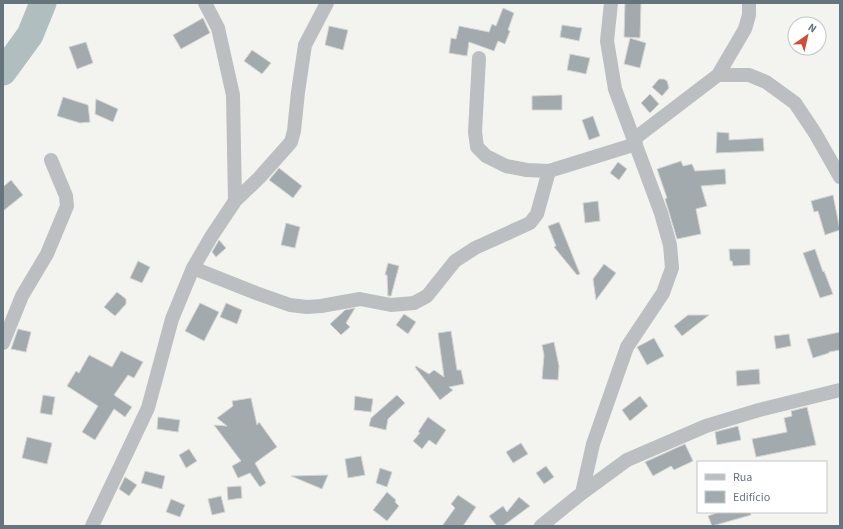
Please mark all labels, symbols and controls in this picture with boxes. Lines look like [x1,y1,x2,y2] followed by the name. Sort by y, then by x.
[787,16,827,56] north arrow
[805,20,820,36] text: N
[697,461,827,513] legend
[733,469,752,486] text: Rua
[733,489,770,506] text: Edifício

